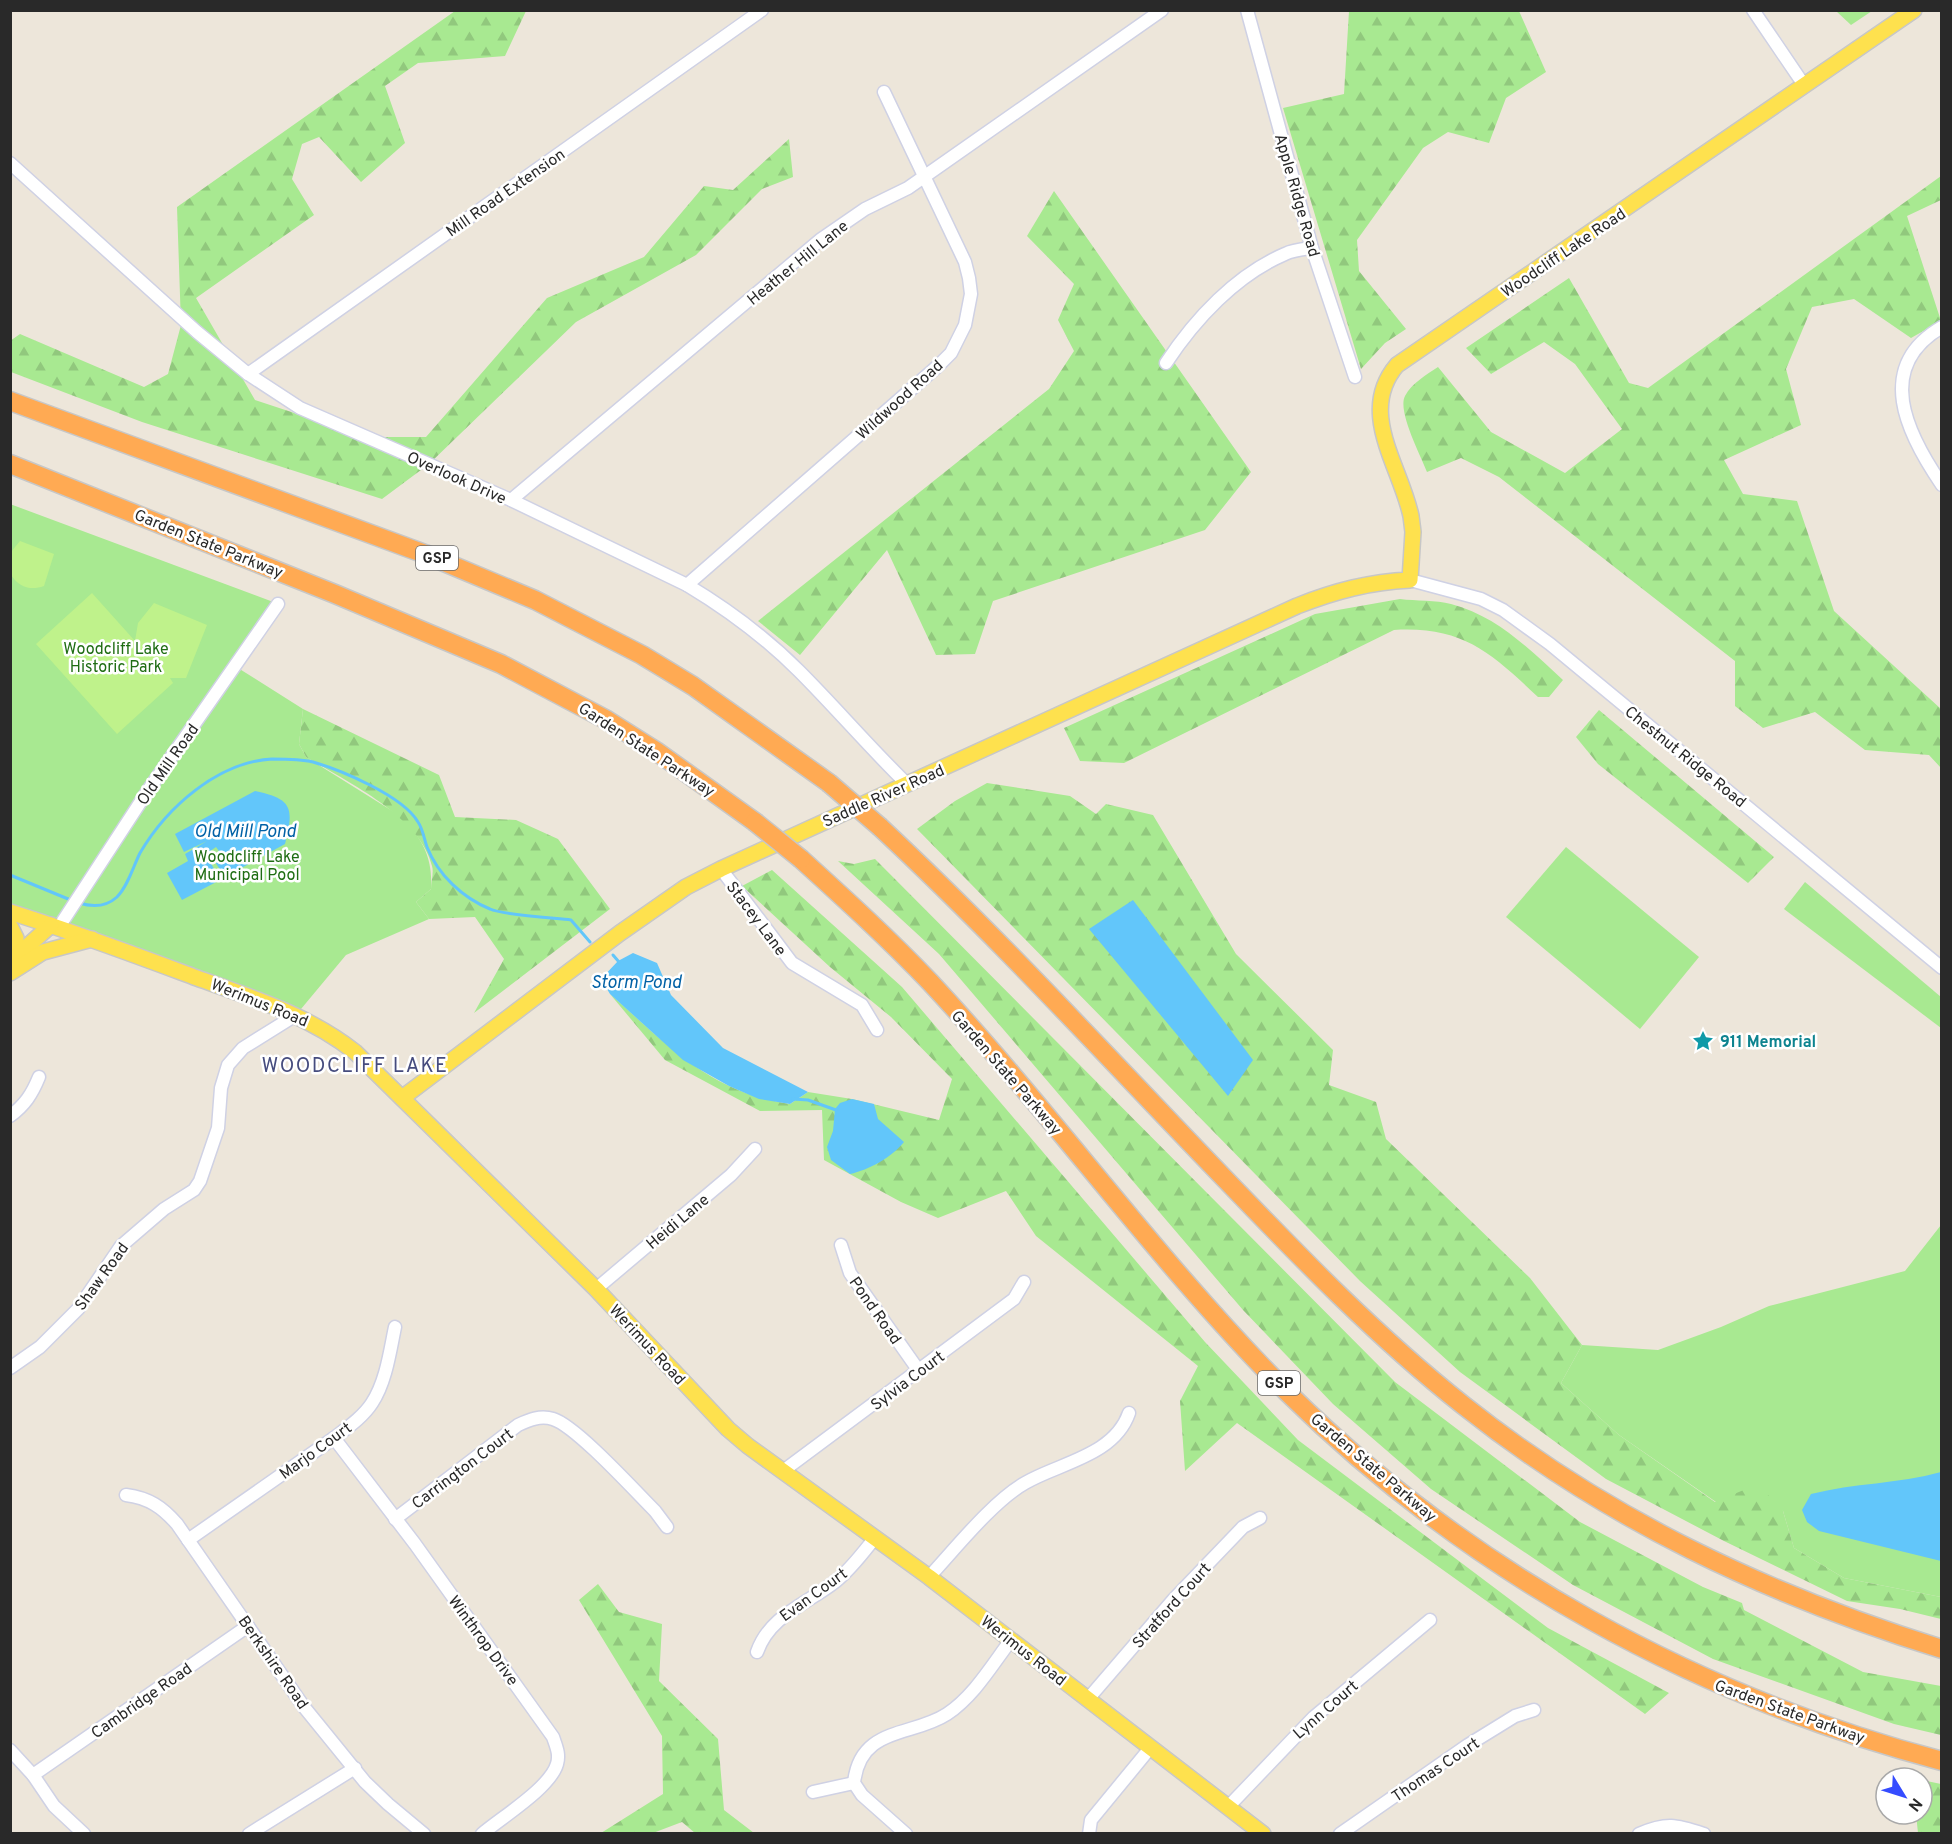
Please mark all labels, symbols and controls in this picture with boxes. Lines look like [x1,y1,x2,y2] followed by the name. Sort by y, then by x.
[1269,132,1323,260] street label: Apple Ridge Road
[443,145,569,242] street label: Mill Road Extension
[1498,205,1630,303] street label: Woodcliff Lake Road
[744,217,853,311] street label: Heather Hill Lane
[853,356,948,445] street label: Wildwood Road
[403,448,509,510] street label: Overlook Drive
[131,506,286,584] street label: Garden State Parkway
[416,546,458,570] road number: GSP
[63,640,169,678] park label: Woodcliff Lake Historic Park
[574,699,718,802] street label: Garden State Parkway
[1620,702,1750,813] street label: Chestnut Ridge Road
[133,721,204,810] street label: Old Mill Road
[820,761,948,833] street label: Saddle River Road
[194,821,297,844] water label: Old Mill Pond
[194,848,300,886] park label: Woodcliff Lake Municipal Pool
[721,878,790,960] street label: Stacey Lane
[591,972,683,995] water label: Storm Pond
[208,975,311,1032] street label: Werimus Road
[946,1007,1065,1140] street label: Garden State Parkway
[1691,1029,1715,1053] place icon: 911 Memorial
[1720,1033,1816,1053] place label: 911 Memorial
[261,1054,449,1080] district label: WOODCLIFF LAKE
[643,1190,714,1255] street label: Heidi Lane
[71,1239,134,1315] street label: Shaw Road
[844,1273,905,1349] street label: Pond Road
[604,1301,689,1390] street label: Werimus Road
[867,1347,949,1416] street label: Sylvia Court
[1258,1371,1300,1395] road number: GSP
[1306,1410,1440,1527] street label: Garden State Parkway
[276,1419,356,1485] street label: Marjo Court
[408,1425,518,1514] street label: Carrington Court
[1129,1559,1216,1653] street label: Stratford Court
[776,1564,852,1627] street label: Evan Court
[443,1592,522,1690] street label: Winthrop Drive
[976,1612,1069,1691] street label: Werimus Road
[233,1613,312,1714] street label: Berkshire Road
[88,1659,197,1744] street label: Cambridge Road
[1711,1676,1867,1749] street label: Garden State Parkway
[1290,1677,1363,1744] street label: Lynn Court
[1388,1734,1484,1807] street label: Thomas Court
[1874,1766,1934,1826] north arrow
[1903,1793,1926,1815] text: N

